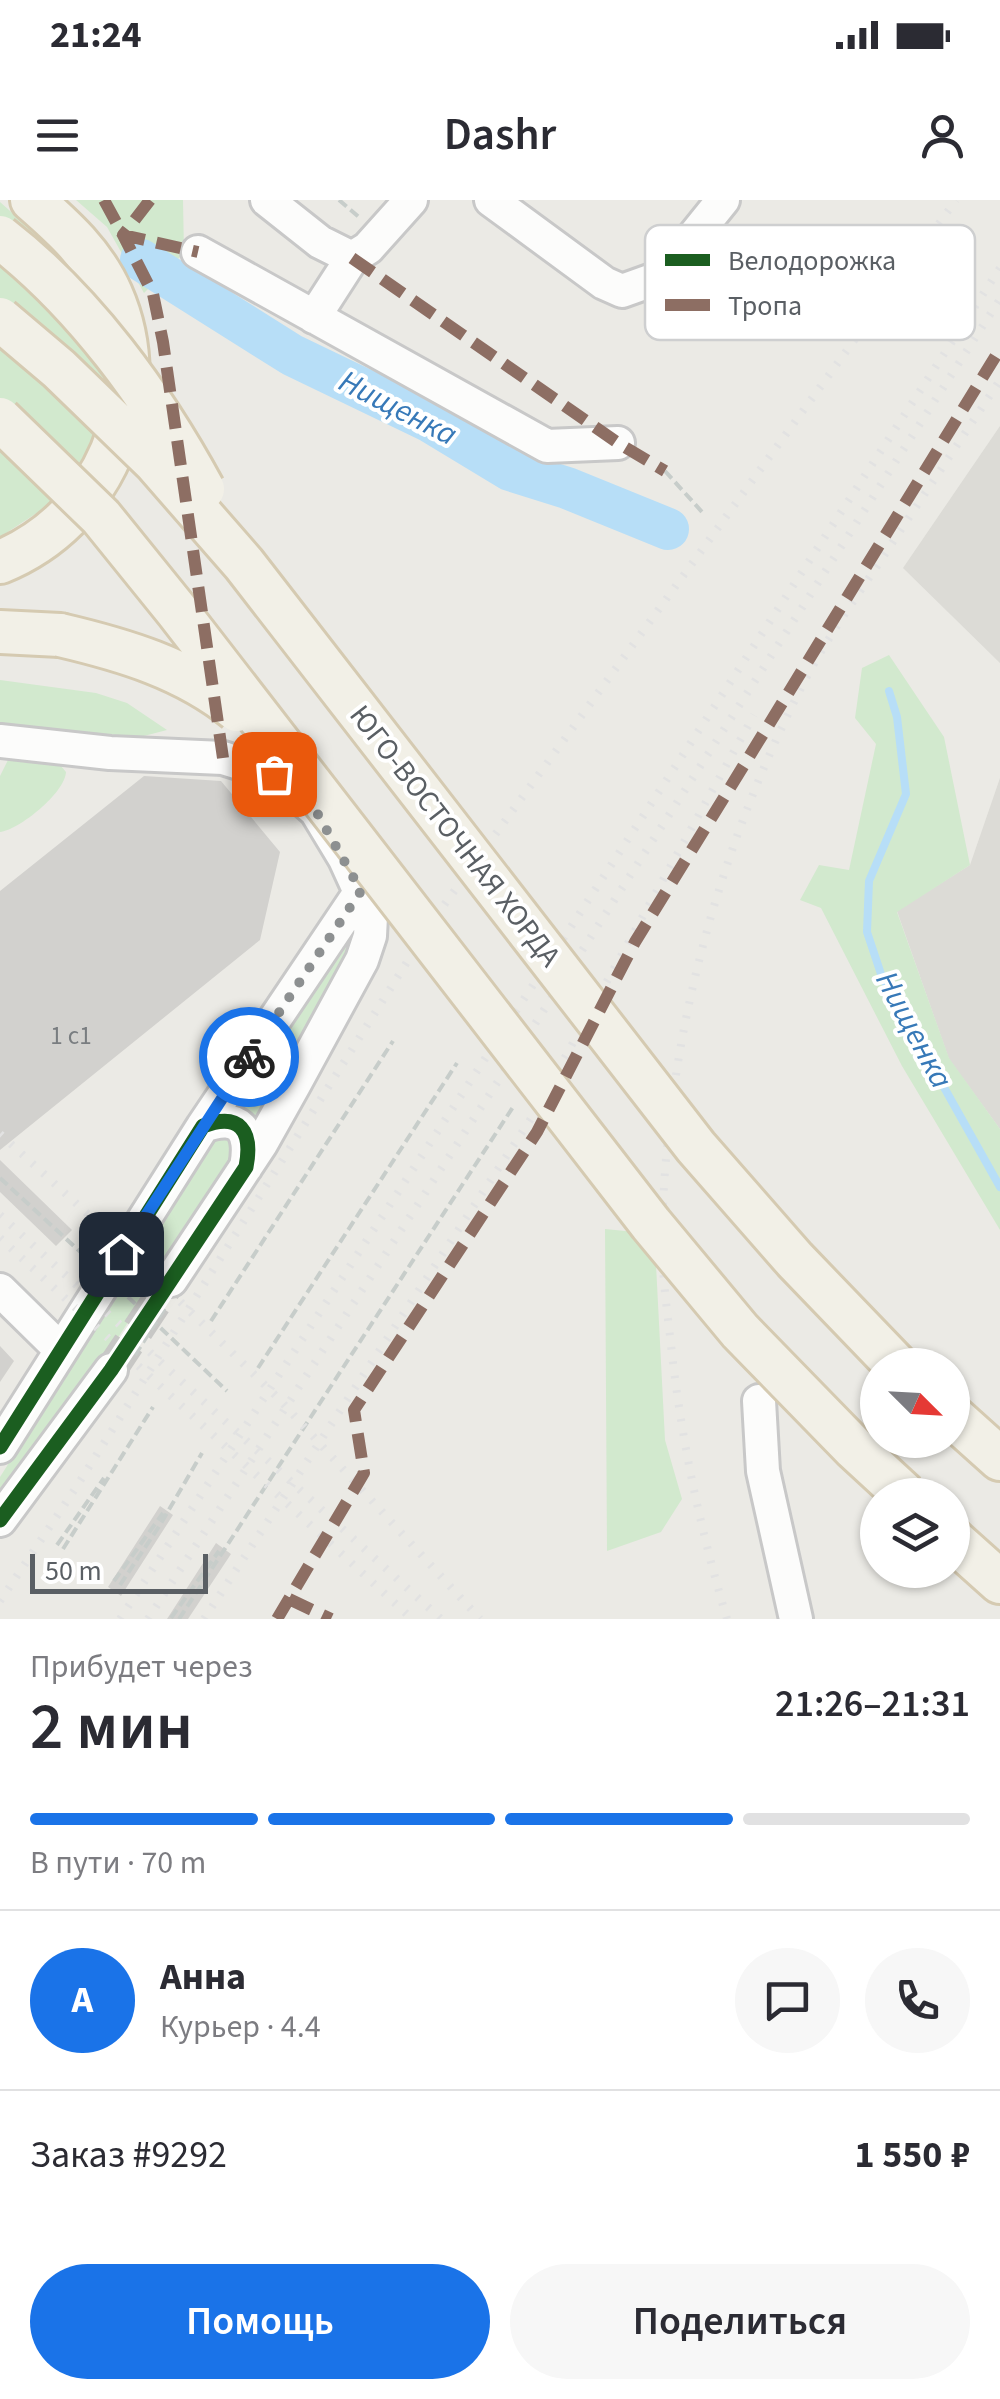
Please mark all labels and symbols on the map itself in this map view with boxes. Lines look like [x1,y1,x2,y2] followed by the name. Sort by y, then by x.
[645,225,975,340] legend
[728,241,896,281] text: Велодорожка
[728,286,802,326] text: Тропа
[331,359,465,457] water label: Нищенка
[339,696,571,977] street label: ЮГО-ВОСТОЧНАЯ ХОРДА
[232,732,317,817] pin
[864,963,964,1097] water label: Нищенка
[199,1007,299,1107] courier
[50,1018,92,1054] house number: 1 с1
[79,1212,164,1297] pin
[860,1348,970,1458] north arrow
[30,1549,208,1594] scale bar

